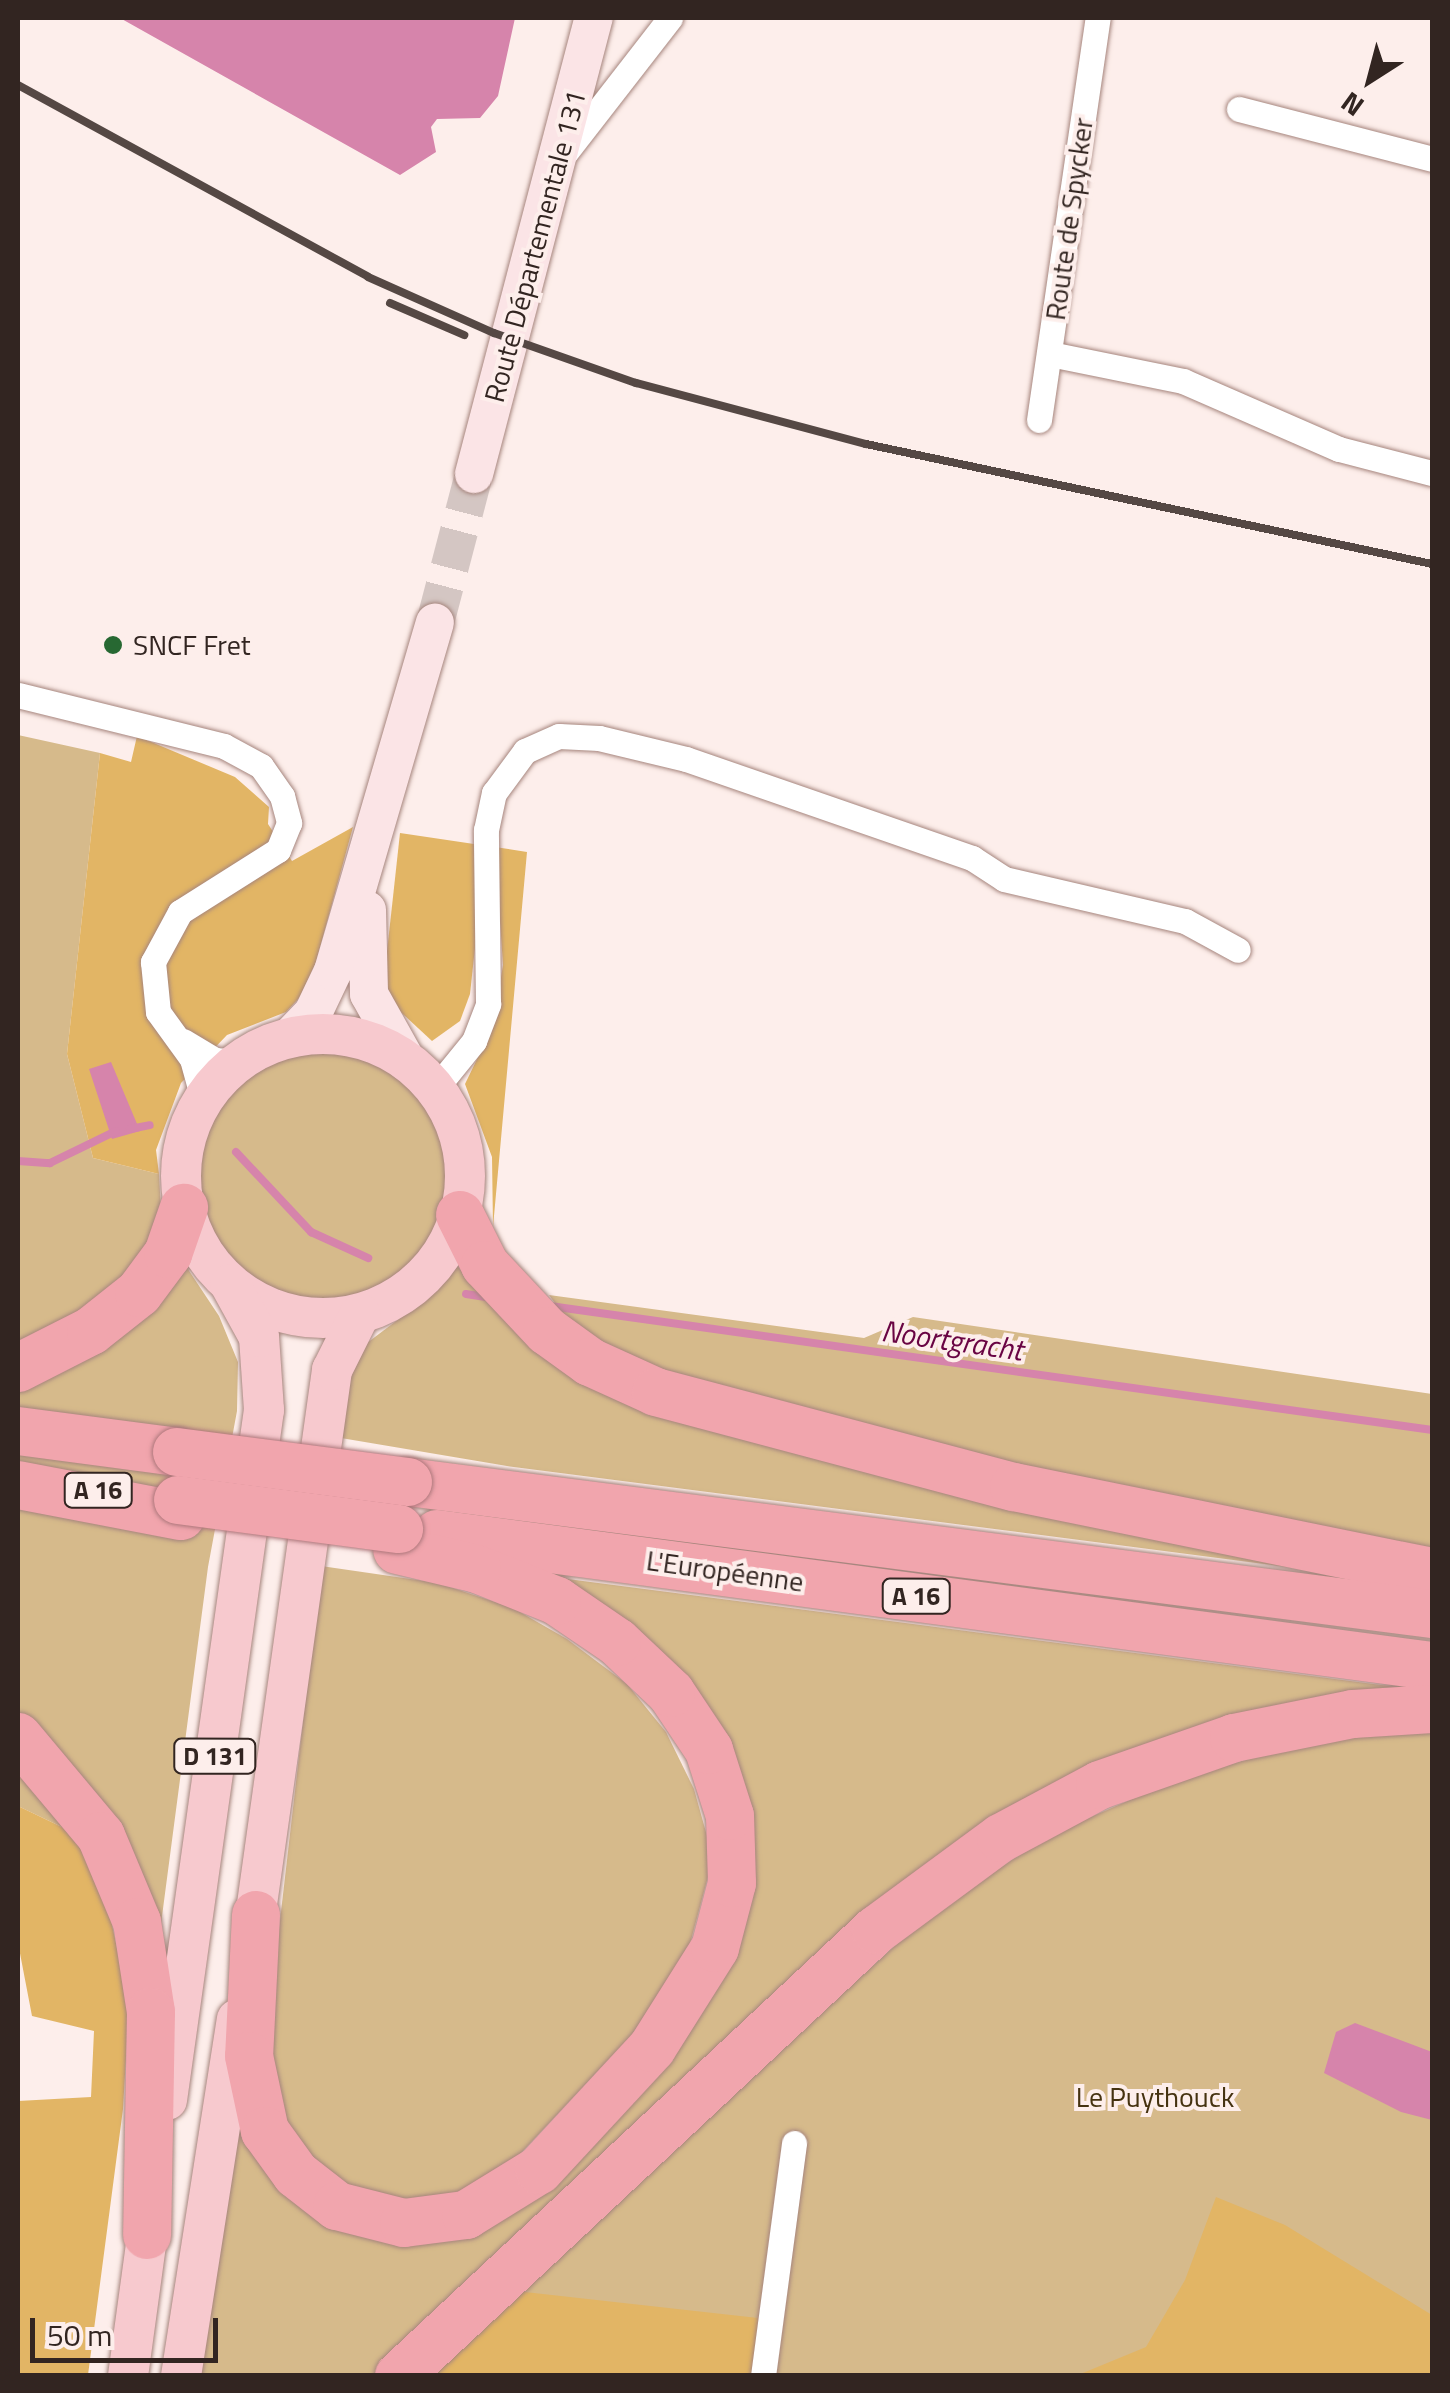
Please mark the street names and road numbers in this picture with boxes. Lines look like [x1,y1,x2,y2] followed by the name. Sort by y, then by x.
[477,86,593,406] street label: Route Départementale 131
[1038,116,1100,322] street label: Route de Spycker
[63,1470,133,1510] road number: A 16
[644,1543,806,1599] street label: L'Européenne
[881,1576,951,1616] road number: A 16
[172,1736,258,1776] road number: D 131

